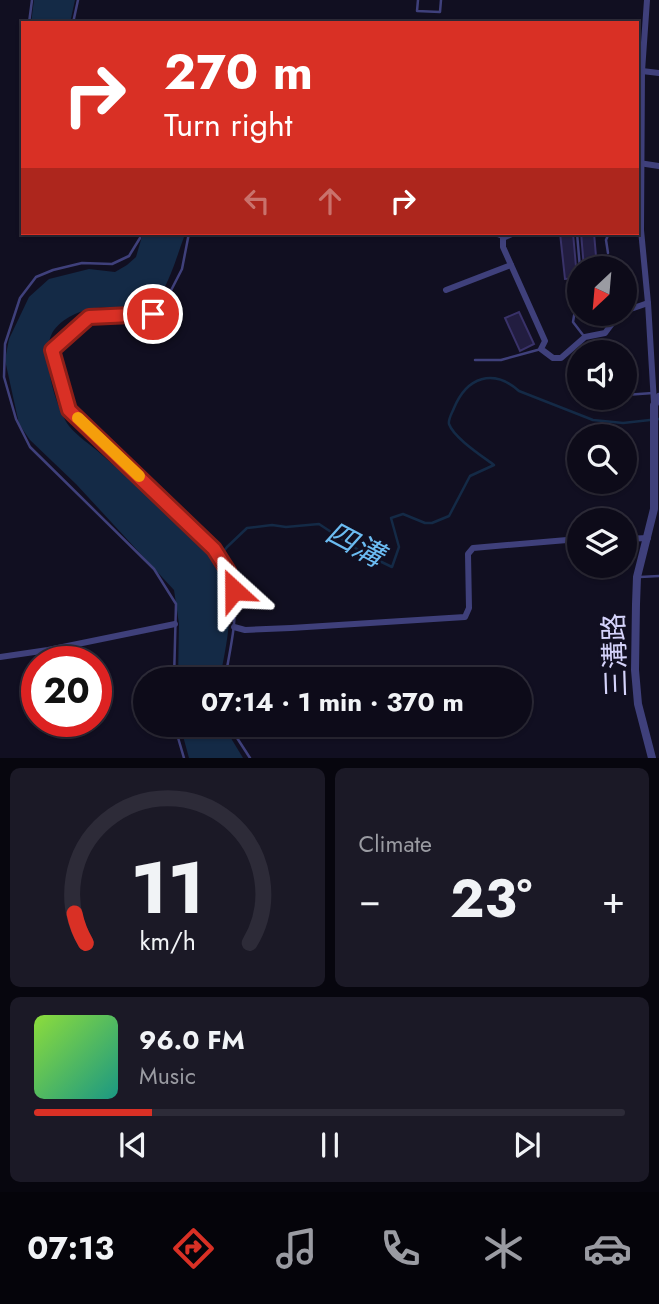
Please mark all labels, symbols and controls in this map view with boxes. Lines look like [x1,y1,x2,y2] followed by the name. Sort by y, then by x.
[164,37,313,107] text: 270 m
[49,49,140,140] icon: right
[164,102,293,148] text: Turn right
[238,182,276,220] icon: left
[311,182,349,220] icon: ahead
[384,182,422,220] icon: right
[567,256,637,326] north arrow
[567,256,637,578] map controls
[123,284,183,344] pin
[134,295,172,333] icon: arrive
[567,340,637,410] button: sound
[567,424,637,494] button: search
[567,508,637,578] button: layers
[318,511,395,579] water label: 四溝
[197,553,271,627] position arrow
[593,612,637,698] street label: 三溝路
[21,646,112,737] speed limit sign: 20
[201,683,464,721] text: 07:14 · 1 min · 370 m
[359,827,432,861] text: Climate
[130,836,204,941] text: 11
[450,861,532,937] text: 23°
[359,872,381,927] text: −
[602,872,625,927] text: +
[139,923,196,959] text: km/h
[139,1021,245,1059] text: 96.0 FM
[139,1059,196,1093] text: Music
[114,1126,152,1164] icon: previous
[311,1126,349,1164] icon: pause
[508,1126,546,1164] icon: next
[169,1224,218,1273] icon: directions
[272,1224,321,1273] icon: music
[376,1224,425,1273] icon: phone
[479,1224,528,1273] icon: climate
[583,1224,632,1273] icon: car
[27,1225,114,1271] text: 07:13

